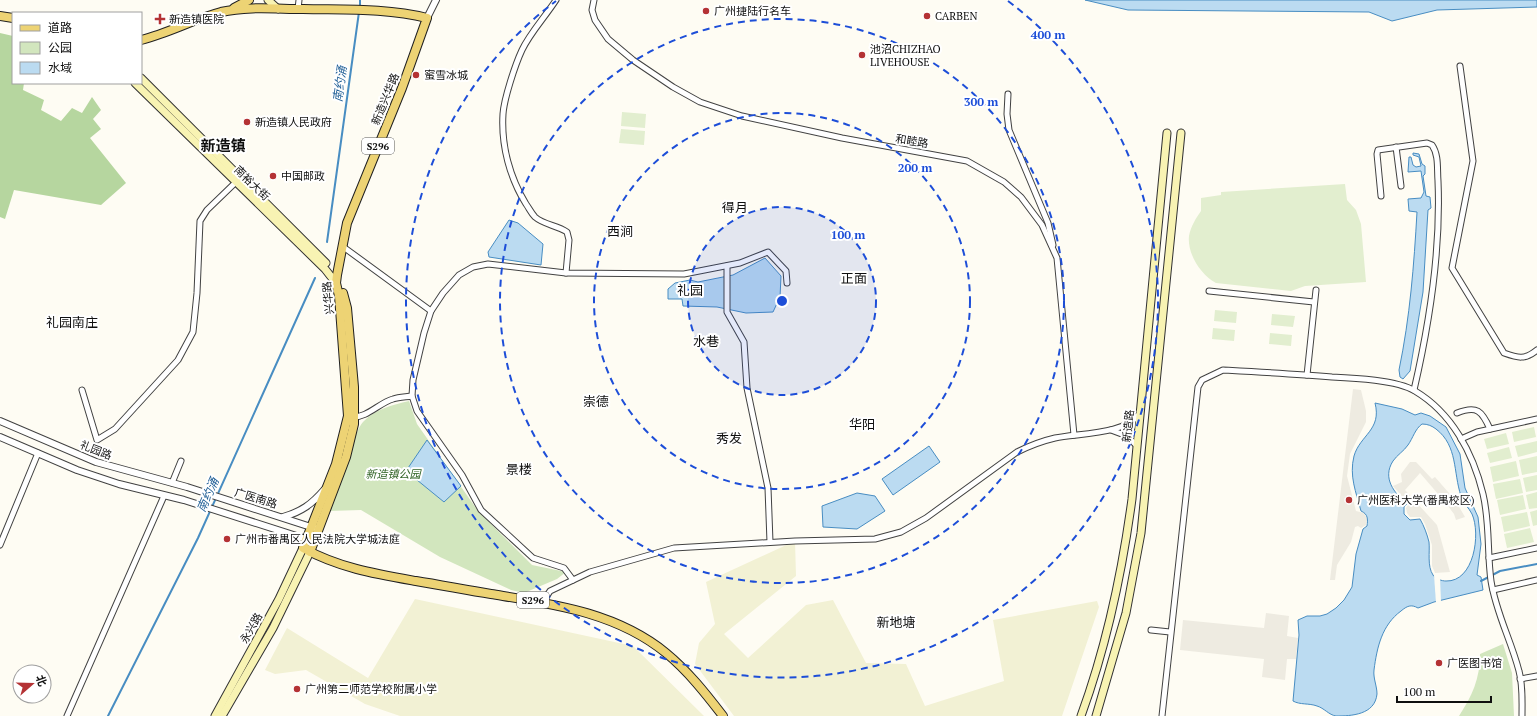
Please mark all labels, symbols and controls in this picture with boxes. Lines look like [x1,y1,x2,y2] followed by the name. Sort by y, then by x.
[714,4,791,18] place label: 广州捷陆行名车
[701,6,711,16] marker: 广州捷陆行名车
[935,9,978,23] place label: CARBEN
[922,11,932,21] marker: CARBEN
[12,12,142,84] legend
[169,12,224,26] place label: 新造镇医院
[154,13,166,25] marker: 新造镇医院
[48,20,72,35] text: 道路
[1031,27,1065,42] text: 400 m
[48,40,72,55] text: 公园
[870,42,941,69] place label: 池沼CHIZHAO LIVEHOUSE
[857,50,867,60] marker: 池沼CHIZHAO LIVEHOUSE
[48,60,72,75] text: 水域
[330,63,350,103] water label: 南约涌
[424,68,468,82] place label: 蜜雪冰城
[411,70,421,80] marker: 蜜雪冰城
[368,71,402,127] street label: 新造兴华路
[964,94,998,109] text: 300 m
[255,115,332,129] place label: 新造镇人民政府
[242,117,252,127] marker: 新造镇人民政府
[895,132,929,150] street label: 和睦路
[200,135,246,155] district label: 新造镇
[362,138,394,154] road number: S296
[898,160,932,175] text: 200 m
[231,163,273,203] street label: 南裕大街
[281,169,325,183] place label: 中国邮政
[268,171,278,181] marker: 中国邮政
[722,198,748,216] district label: 得月
[607,222,633,240] district label: 西涧
[831,227,865,242] text: 100 m
[841,269,867,287] district label: 正面
[319,281,337,315] street label: 兴华路
[677,281,703,299] district label: 礼园
[775,294,789,308] centre of rings
[46,313,98,331] district label: 礼园南庄
[693,332,719,350] district label: 水巷
[583,392,609,410] district label: 崇德
[1119,409,1137,443] street label: 新造路
[849,415,875,433] district label: 华阳
[716,429,742,447] district label: 秀发
[78,438,114,462] street label: 礼园路
[506,460,532,478] district label: 景楼
[366,467,422,481] park label: 新造镇公园
[193,473,223,514] water label: 南约涌
[233,485,279,511] street label: 广医南路
[1357,493,1475,507] place label: 广州医科大学(番禺校区)
[1344,495,1354,505] marker: 广州医科大学(番禺校区)
[235,532,400,546] place label: 广州市番禺区人民法院大学城法庭
[222,534,232,544] marker: 广州市番禺区人民法院大学城法庭
[517,592,549,608] road number: S296
[237,610,265,646] street label: 永兴路
[876,613,916,631] district label: 新地塘
[1447,656,1502,670] place label: 广医图书馆
[1434,658,1444,668] marker: 广医图书馆
[12,664,52,704] north arrow
[33,673,50,688] text: 北
[1397,678,1491,704] scale bar
[305,682,437,696] place label: 广州第二师范学校附属小学
[292,684,302,694] marker: 广州第二师范学校附属小学
[1403,684,1436,699] text: 100 m

